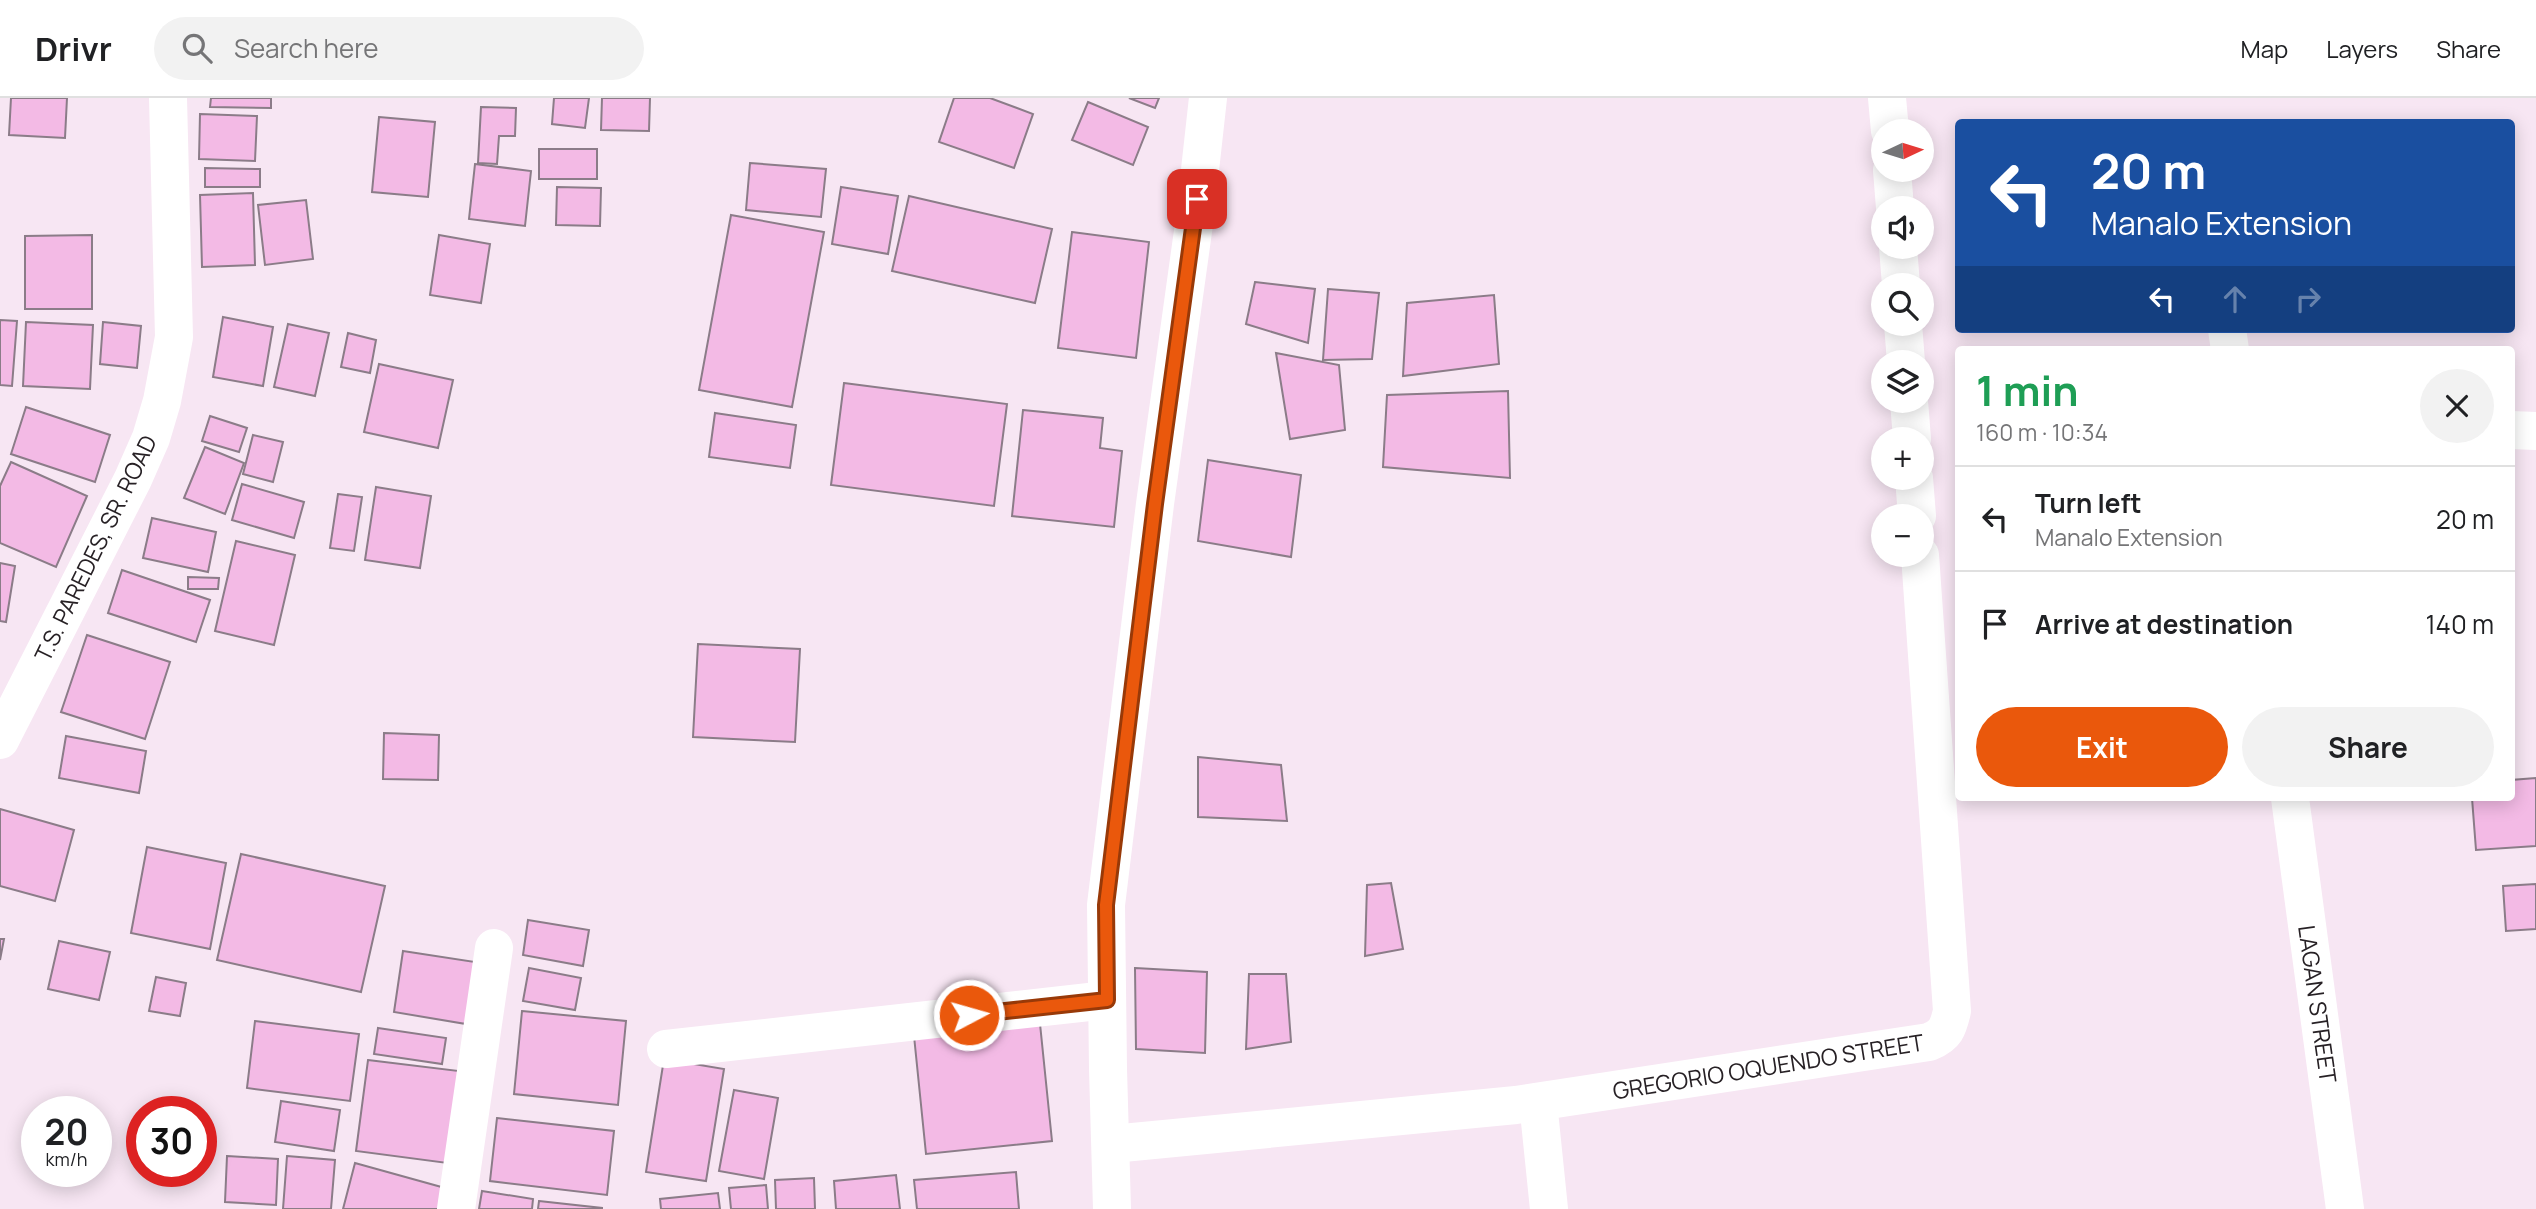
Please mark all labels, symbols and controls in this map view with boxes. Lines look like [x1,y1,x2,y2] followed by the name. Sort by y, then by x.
[154,17,644,80] search box
[35,26,112,71] text: Drivr
[178,29,216,67] icon: search
[234,30,378,66] text: Search here
[2241,32,2288,65] text: Map
[2326,32,2398,65] text: Layers
[2436,32,2501,65] text: Share
[1871,119,1934,182] north arrow
[1871,119,1934,567] map controls
[2091,137,2206,204] text: 20 m
[1976,147,2067,238] icon: left
[1167,169,1227,229] pin
[1178,180,1216,218] icon: arrive
[1871,196,1934,259] button: sound
[2091,201,2352,245] text: Manalo Extension
[1871,273,1934,336] button: search
[2143,280,2181,318] icon: left
[2216,280,2254,318] icon: ahead
[2289,280,2327,318] icon: right
[1871,350,1934,413] button: layers
[1976,361,2079,419] text: 1 min
[2420,369,2494,443] button: close
[1976,416,2108,448] text: 160 m · 10:34
[1871,427,1934,490] button: +
[26,429,164,667] street label: T.S. PAREDES, SR. ROAD
[2035,485,2142,521] text: Turn left
[1976,500,2014,538] icon: left
[2436,501,2494,537] text: 20 m
[1871,504,1934,567] button: −
[2035,521,2223,553] text: Manalo Extension
[1976,605,2014,643] icon: arrive
[2035,606,2293,642] text: Arrive at destination
[2425,606,2494,642] text: 140 m
[1976,707,2228,787] button: Exit
[2242,707,2494,787] button: Share
[2291,923,2345,1085] street label: LAGAN STREET
[932,978,1006,1052] position arrow
[1610,1026,1926,1106] street label: GREGORIO OQUENDO STREET
[126,1096,217,1187] speed limit sign: 30
[45,1108,88,1156] text: 20
[46,1147,87,1171] text: km/h

